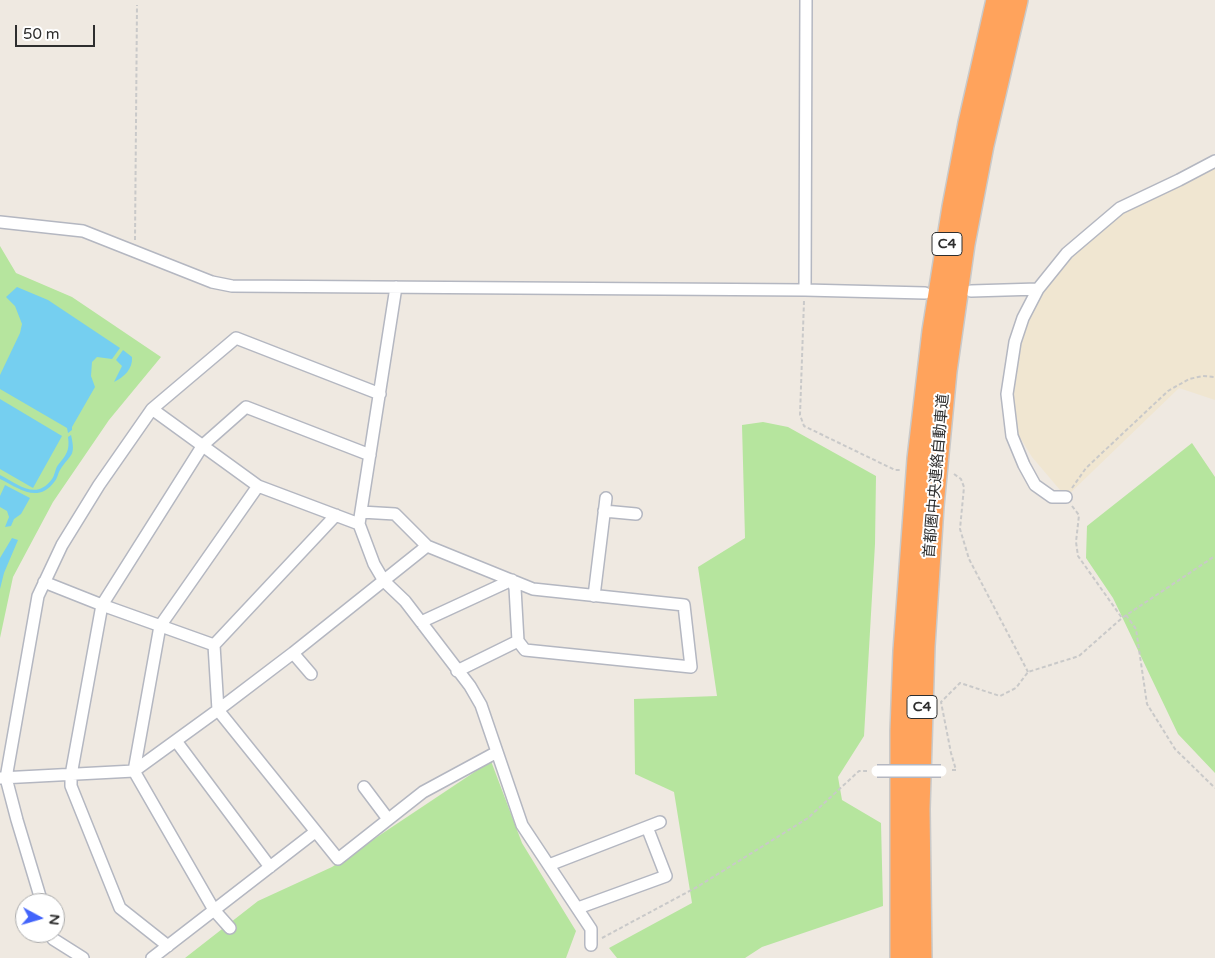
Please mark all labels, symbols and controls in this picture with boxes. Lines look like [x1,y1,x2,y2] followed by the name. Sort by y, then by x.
[18,15,98,47] scale bar
[23,25,60,43] text: 50 m
[932,232,962,255] road number: C4
[921,393,953,559] street label: 首都圏中央連絡自動車道
[907,696,937,719] road number: C4
[15,893,65,943] north arrow
[45,913,63,926] text: N

